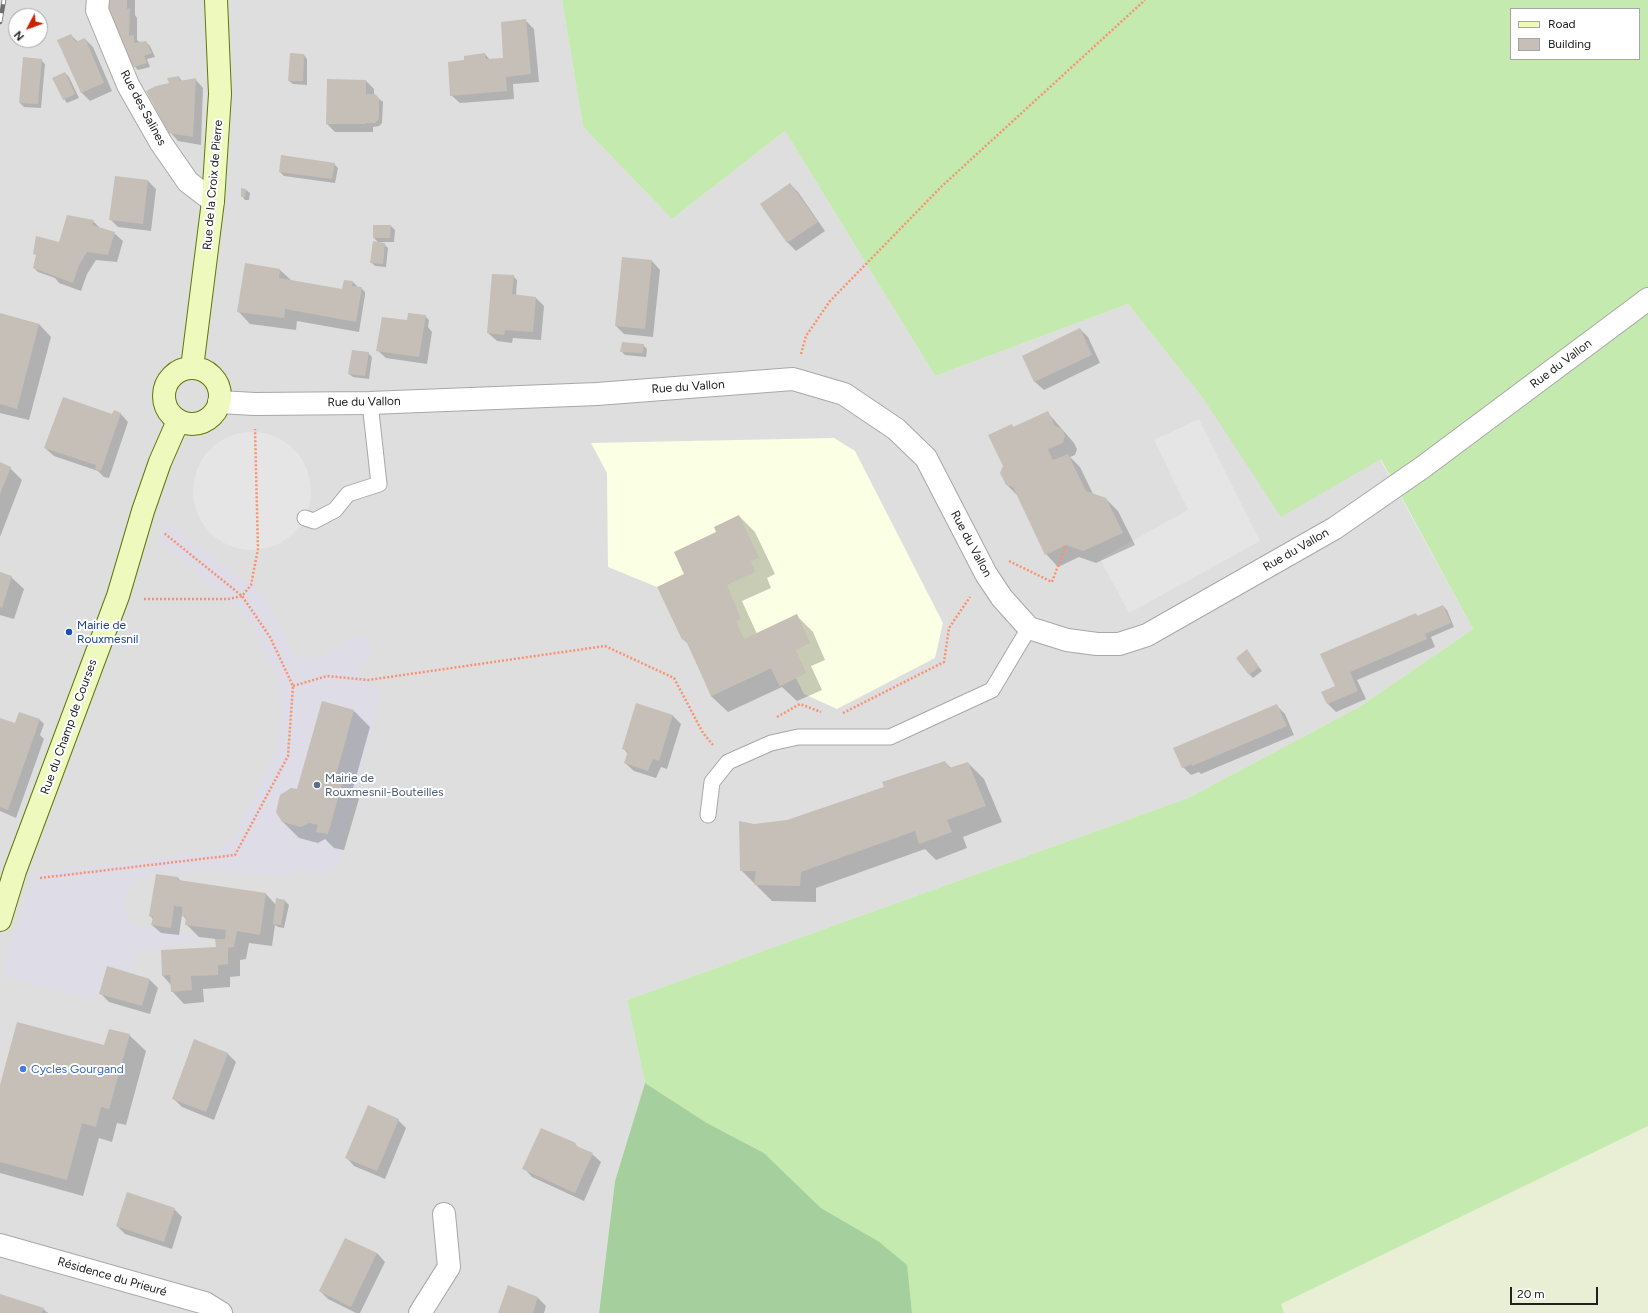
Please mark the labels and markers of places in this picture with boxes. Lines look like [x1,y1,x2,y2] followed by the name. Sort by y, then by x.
[77,618,138,646] place label: Mairie de Rouxmesnil
[64,627,74,637] marker: Mairie de Rouxmesnil
[325,771,444,799] place label: Mairie de Rouxmesnil-Bouteilles
[312,780,322,790] marker: Mairie de Rouxmesnil-Bouteilles
[31,1062,124,1076] place label: Cycles Gourgand
[18,1064,28,1074] marker: Cycles Gourgand

